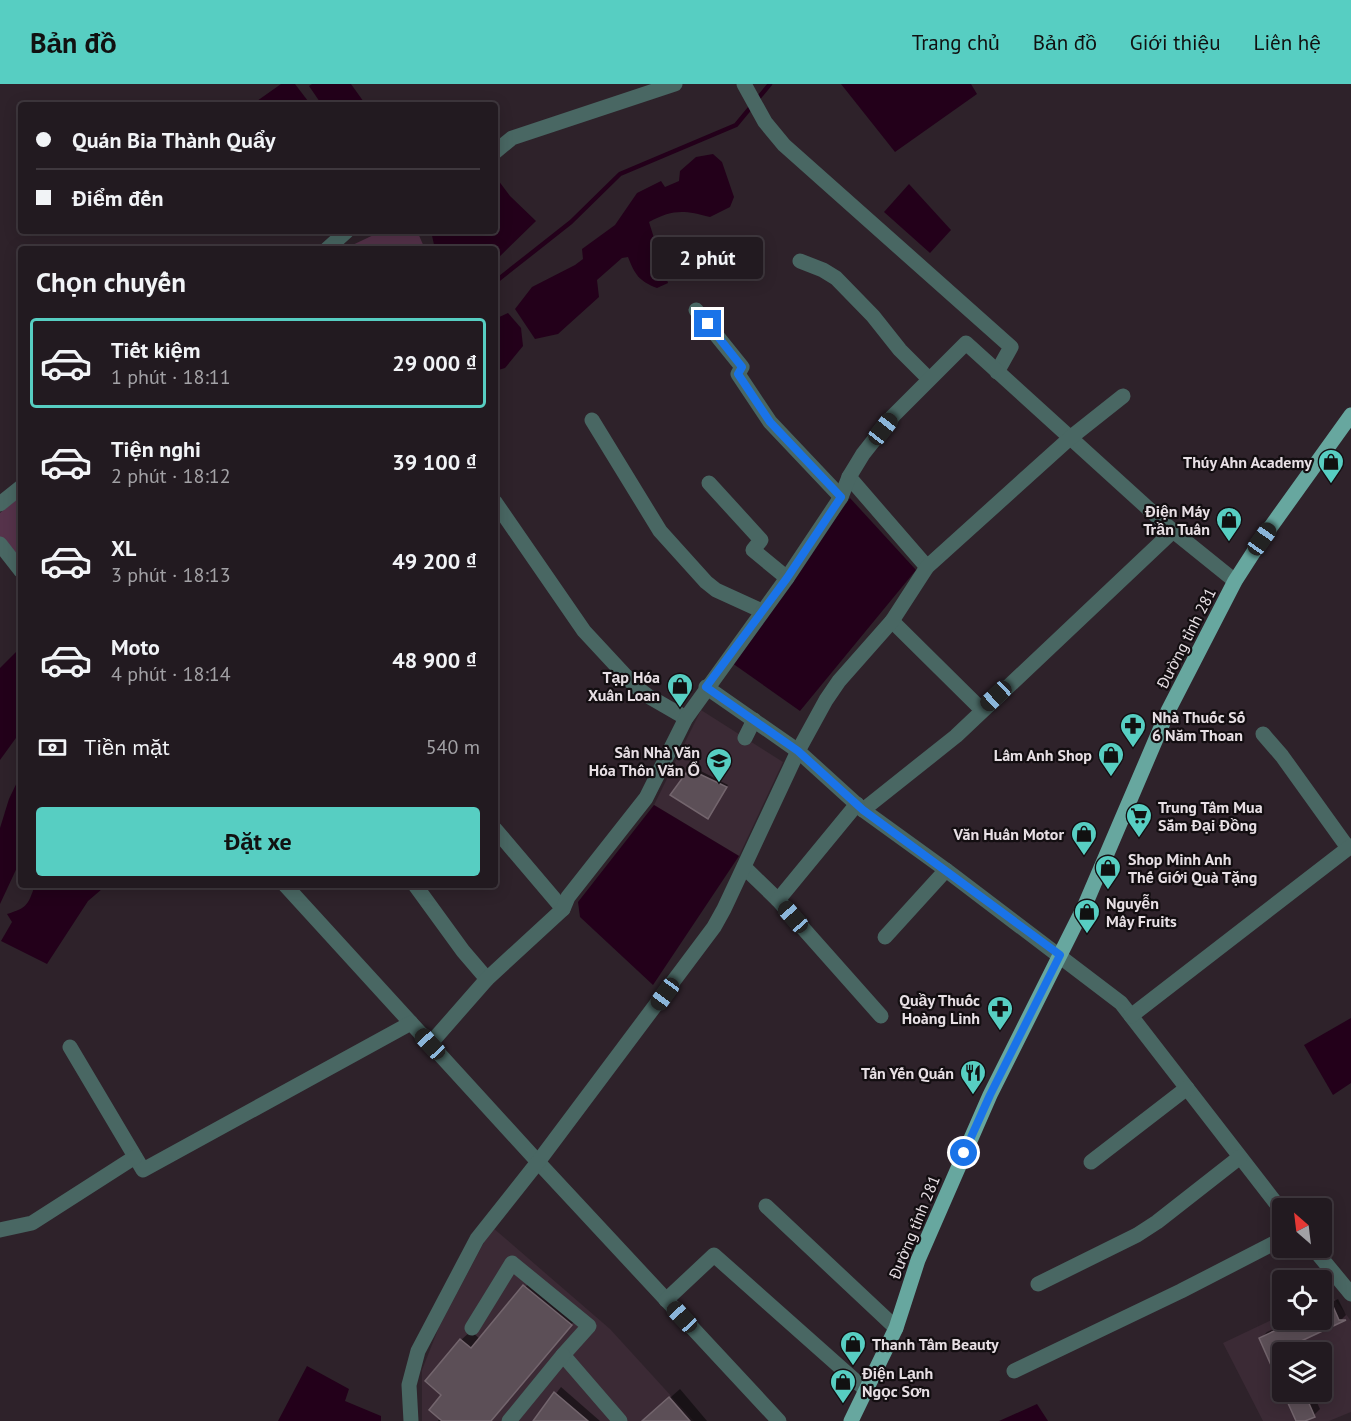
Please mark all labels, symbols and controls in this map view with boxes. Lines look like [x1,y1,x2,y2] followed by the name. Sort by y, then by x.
[30,24,117,61] text: Bản đồ
[912,29,1000,56] text: Trang chủ
[1033,29,1097,56] text: Bản đồ
[1130,29,1221,56] text: Giới thiệu
[1254,29,1321,56] text: Liên hệ
[72,126,276,154] text: Quán Bia Thành Quẩy
[72,184,163,212] text: Điểm đến
[652,237,764,279] callout: 2 phút
[680,245,735,271] text: 2 phút
[36,265,186,299] text: Chọn chuyến
[694,310,721,337] route end
[39,336,93,390] icon: car
[111,336,201,364] text: Tiết kiệm
[392,349,477,377] text: 29 000 ₫
[111,364,231,390] text: 1 phút · 18:11
[865,409,901,449] car
[39,435,93,489] icon: car
[111,435,201,463] text: Tiện nghi
[1316,447,1346,485] shop icon: Thúy Ahn Academy
[392,448,477,476] text: 39 100 ₫
[1183,452,1312,472] place label: Thúy Ahn Academy
[111,463,231,489] text: 2 phút · 18:12
[1143,501,1210,539] place label: Điện Máy Trần Tuân
[1214,505,1244,543] shop icon: Điện Máy Trần Tuân
[1244,519,1280,559] car
[39,534,93,588] icon: car
[111,534,136,562] text: XL
[392,547,477,575] text: 49 200 ₫
[111,562,231,588] text: 3 phút · 18:13
[1152,584,1220,693] street label: Đường tỉnh 281
[39,633,93,687] icon: car
[111,633,160,661] text: Moto
[392,646,477,674] text: 48 900 ₫
[111,661,231,687] text: 4 phút · 18:14
[588,667,660,705] place label: Tạp Hóa Xuân Loan
[665,671,695,709] shop icon: Tạp Hóa Xuân Loan
[977,677,1015,715] car
[1152,707,1246,745] place label: Nhà Thuốc Số 6 Năm Thoan
[1118,711,1148,749] pharmacy icon: Nhà Thuốc Số 6 Năm Thoan
[36,731,69,764] icon: cash
[84,733,170,761] text: Tiền mặt
[426,734,480,760] text: 540 m
[1096,740,1126,778] shop icon: Lâm Anh Shop
[589,742,700,780] place label: Sân Nhà Văn Hóa Thôn Văn Ổ
[994,745,1092,765] place label: Lâm Anh Shop
[704,746,734,784] school or university icon: Sân Nhà Văn Hóa Thôn Văn Ổ
[1158,797,1263,835] place label: Trung Tâm Mua Sắm Đại Đồng
[1124,801,1154,839] supermarket icon: Trung Tâm Mua Sắm Đại Đồng
[36,807,480,876] button: Đặt xe
[1069,819,1099,857] shop icon: Văn Huân Motor
[952,824,1064,844] place label: Văn Huân Motor
[1128,849,1257,887] place label: Shop Minh Anh Thế Giới Quà Tặng
[1093,853,1123,891] shop icon: Shop Minh Anh Thế Giới Quà Tặng
[1106,893,1177,931] place label: Nguyễn Mây Fruits
[1072,897,1102,935] shop icon: Nguyễn Mây Fruits
[774,898,812,936] car
[647,974,683,1014] car
[899,990,980,1028] place label: Quầy Thuốc Hoàng Linh
[985,994,1015,1032] pharmacy icon: Quầy Thuốc Hoàng Linh
[411,1025,449,1063] car
[958,1058,988,1096] restaurant icon: Tấn Yến Quán
[861,1063,954,1083] place label: Tấn Yến Quán
[950,1139,977,1166] route start
[884,1172,944,1283] street label: Đường tỉnh 281
[1272,1198,1332,1258] north arrow
[1272,1198,1332,1402] map controls
[1272,1270,1332,1330] button: locate
[663,1298,701,1336] car
[838,1329,868,1367] shop icon: Thanh Tâm Beauty
[872,1334,999,1354] place label: Thanh Tâm Beauty
[1272,1342,1332,1402] button: layers
[861,1363,933,1401] place label: Điện Lạnh Ngọc Sơn
[828,1367,858,1405] shop icon: Điện Lạnh Ngọc Sơn

